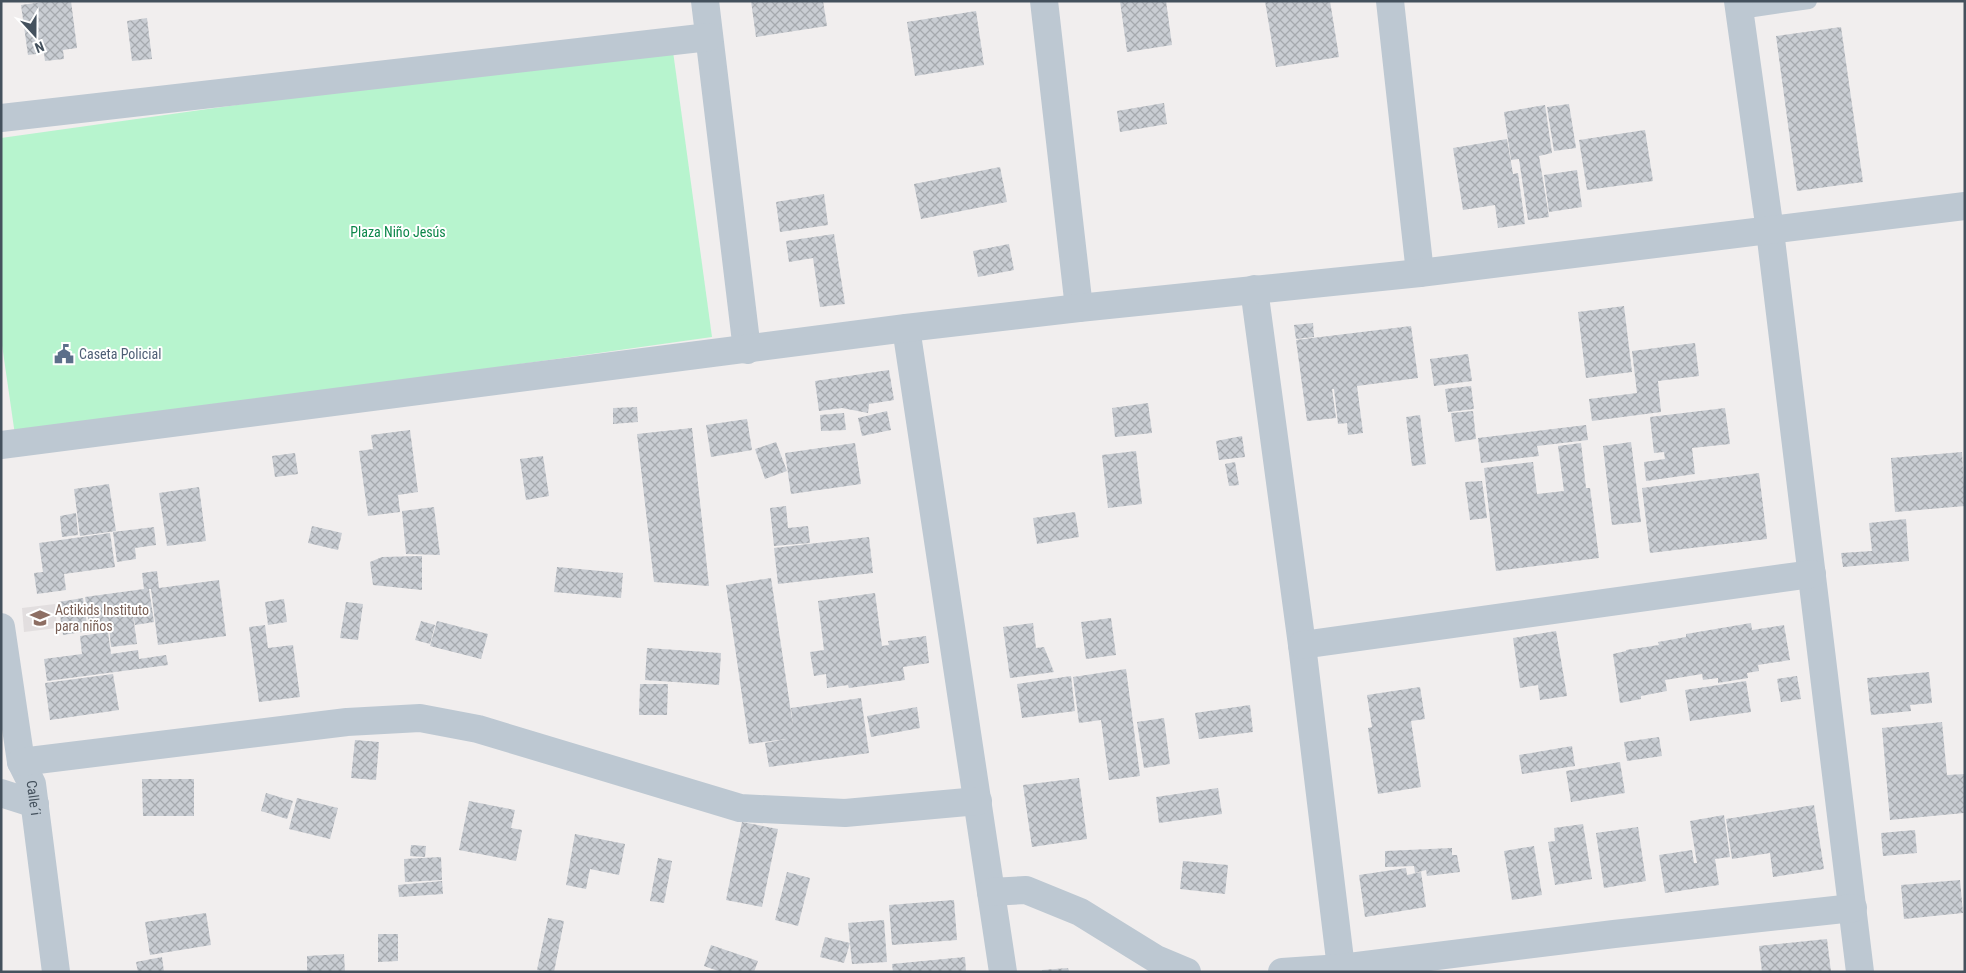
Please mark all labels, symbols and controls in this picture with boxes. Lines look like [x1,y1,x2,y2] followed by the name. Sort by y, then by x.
[10,10,60,60] north arrow
[33,38,47,56] text: N
[350,224,446,240] park label: Plaza Niño Jesús
[53,343,75,365] public building icon: Caseta Policial
[79,346,161,362] place label: Caseta Policial
[55,602,149,634] place label: Actikids Instituto para niños
[29,607,51,629] school or university icon: Actikids Instituto para niños
[24,779,44,816] street label: Calle´i

